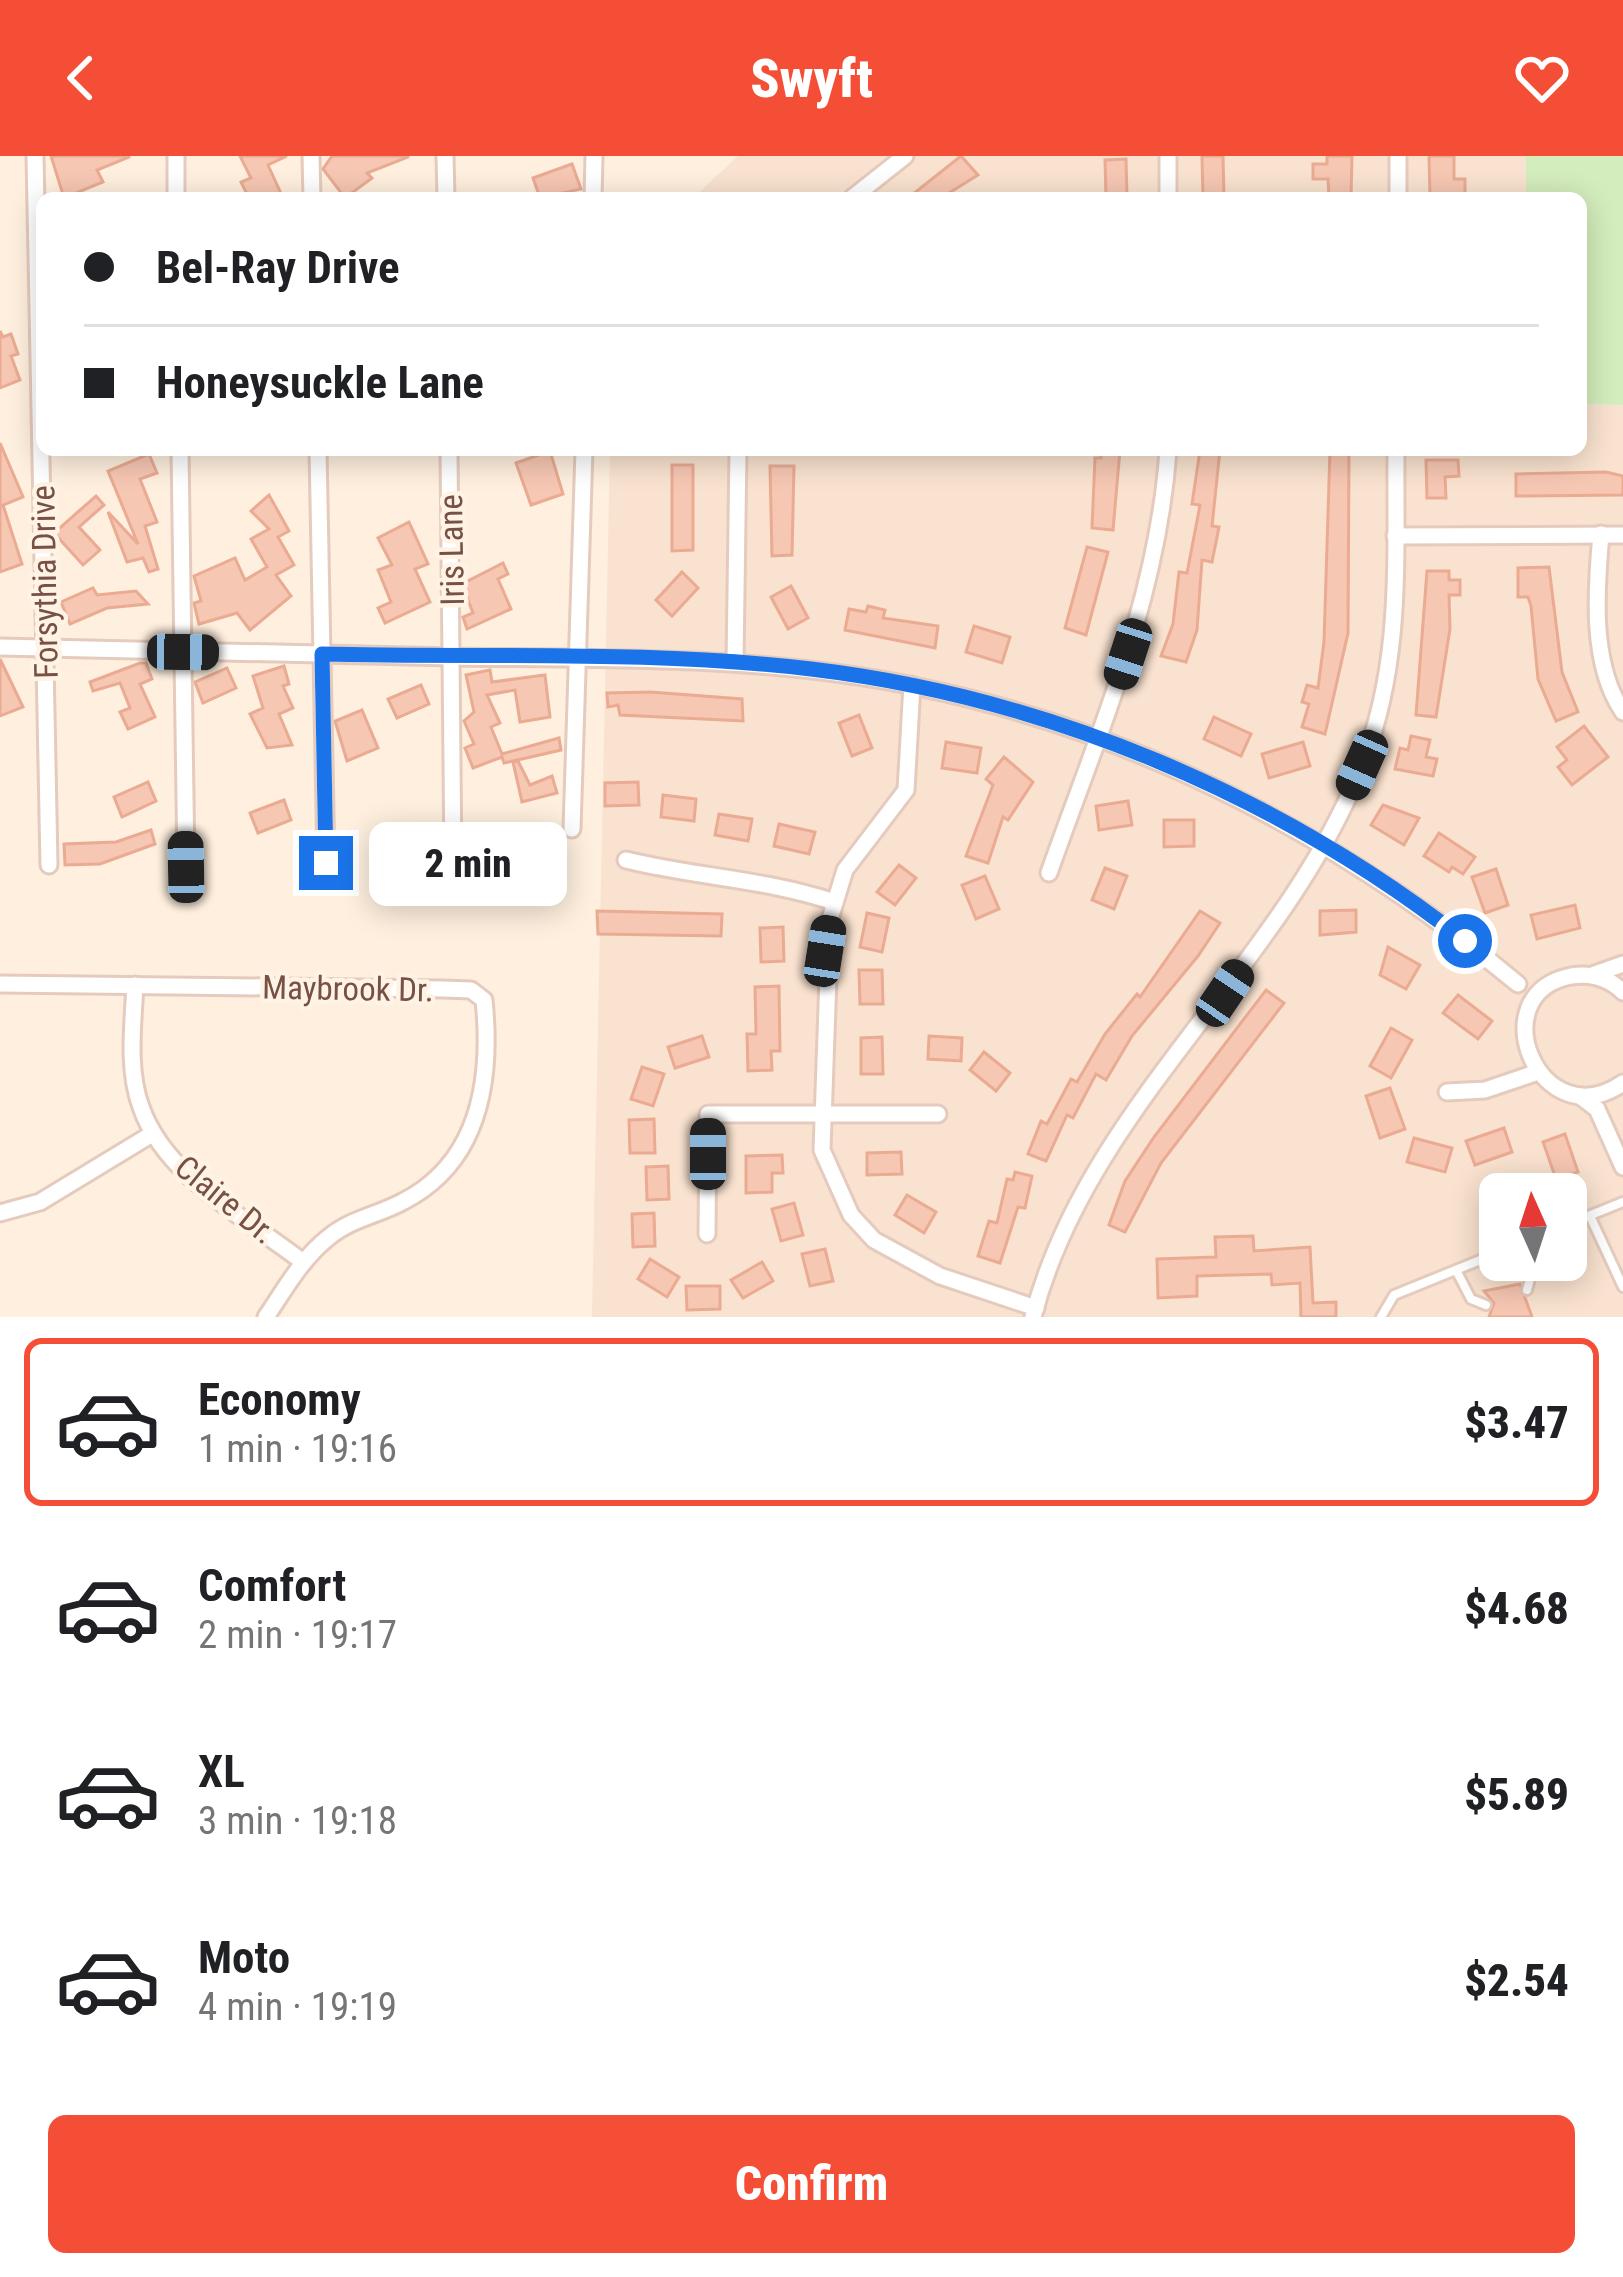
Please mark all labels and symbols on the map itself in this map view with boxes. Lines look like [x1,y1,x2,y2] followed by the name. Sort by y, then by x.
[23,485,66,679] street label: Forsythia Drive
[431,494,472,606] street label: Iris Lane
[1100,614,1156,694] car
[147,633,219,671] car
[1331,725,1393,805] car
[368,821,566,905] callout: 2 min
[167,831,205,903] car
[299,836,353,890] route end
[802,913,848,989] car
[1438,914,1492,968] route start
[1190,953,1260,1033] car
[262,968,434,1009] street label: Maybrook Dr.
[690,1118,726,1190] car
[168,1147,284,1252] street label: Claire Dr.
[1479,1173,1587,1281] north arrow

